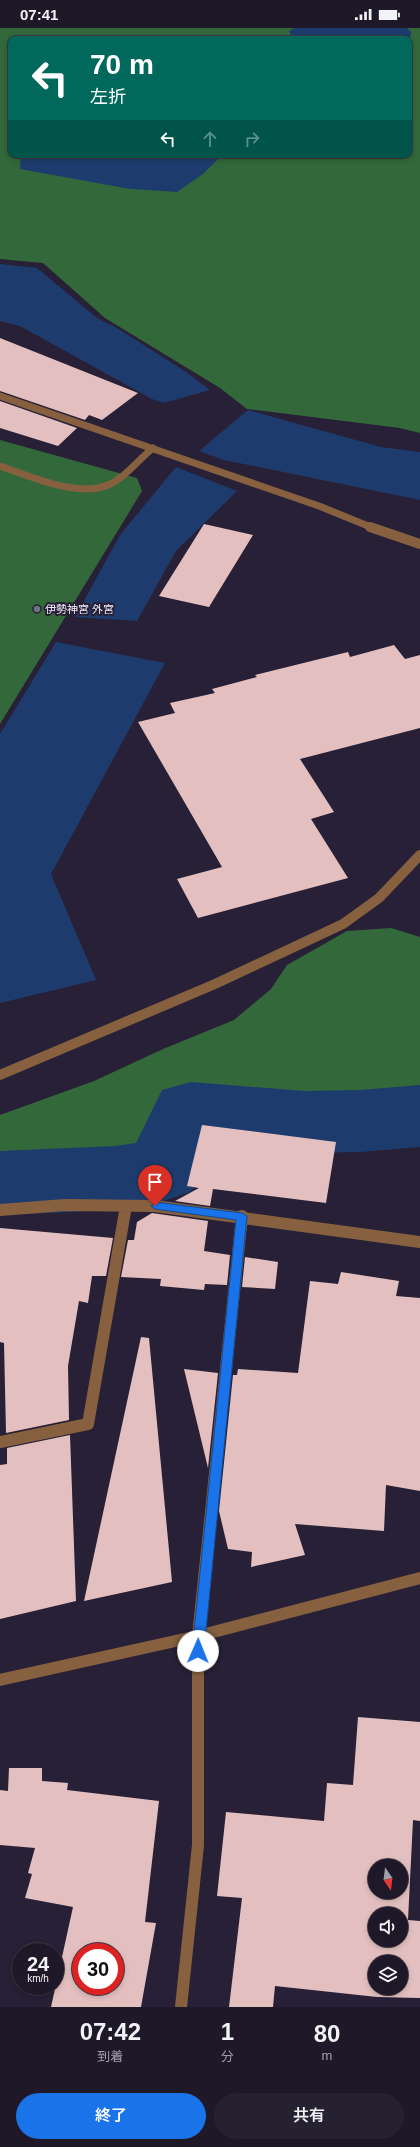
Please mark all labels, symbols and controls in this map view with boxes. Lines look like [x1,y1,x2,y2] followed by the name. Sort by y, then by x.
[20,6,58,23] text: 07:41
[90,49,154,80] text: 70 m
[24,52,76,104] icon: left
[90,87,126,107] text: 左折
[157,128,179,150] icon: left
[199,128,221,150] icon: ahead
[241,128,263,150] icon: right
[45,603,114,615] place label: 伊勢神宮 外宮
[32,604,42,614] marker: 伊勢神宮 外宮
[138,1165,172,1206] pin
[144,1171,166,1193] icon: arrive
[177,1630,219,1672] position arrow
[368,1859,408,1899] north arrow
[368,1859,408,1995] map controls
[368,1907,408,1947] button: sound
[72,1943,124,1995] speed limit sign: 30
[27,1953,49,1975] text: 24
[368,1955,408,1995] button: layers
[27,1973,49,1984] text: km/h
[80,2018,141,2045] text: 07:42
[221,2018,234,2045] text: 1
[314,2020,340,2047] text: 80
[322,2048,332,2063] text: m
[97,2049,123,2064] text: 到着
[221,2049,234,2064] text: 分
[16,2093,206,2139] button: 終了
[214,2093,404,2139] button: 共有

